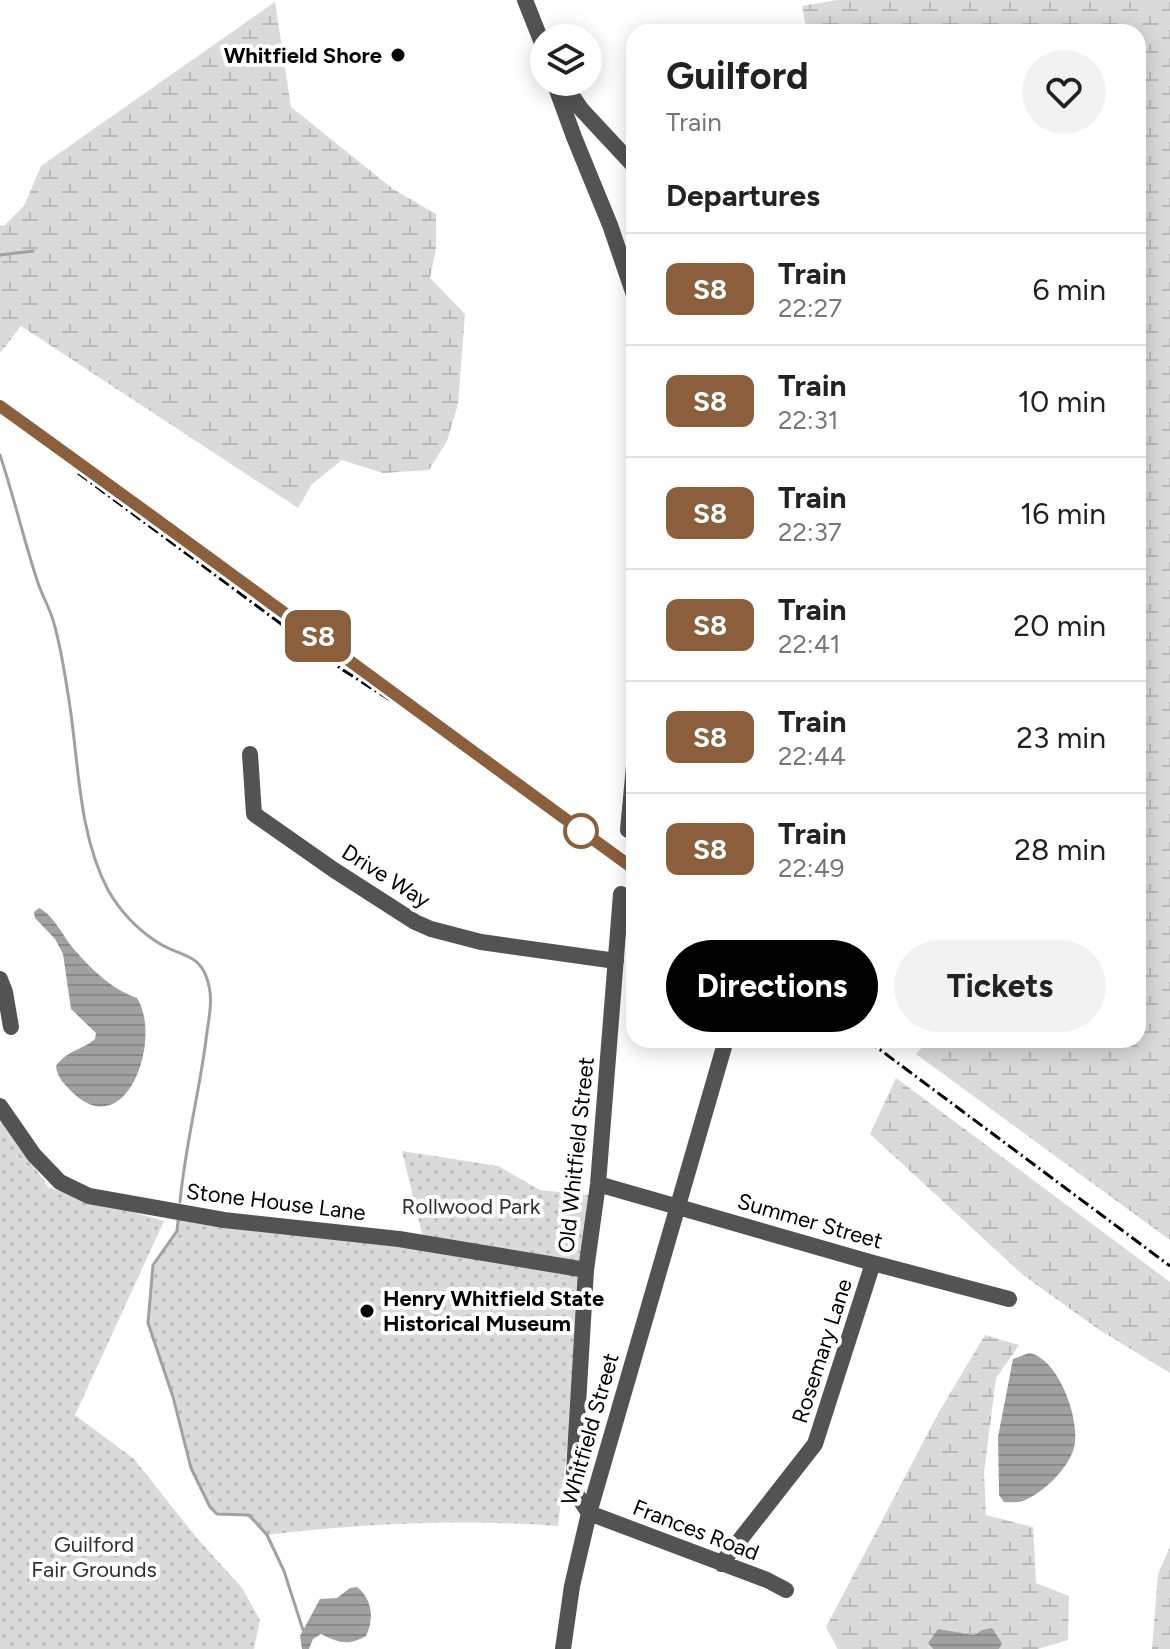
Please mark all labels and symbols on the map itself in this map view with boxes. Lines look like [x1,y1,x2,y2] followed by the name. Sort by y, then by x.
[224,42,382,69] place label: Whitfield Shore
[389,46,407,64] marker: Whitfield Shore
[282,610,354,662] line badge: S8
[564,814,598,848] unlabelled marker
[337,838,436,914] street label: Drive Way
[552,1056,600,1254] street label: Old Whitfield Street
[185,1178,367,1226] street label: Stone House Lane
[734,1187,886,1255] street label: Summer Street
[402,1193,541,1220] park label: Rollwood Park
[786,1275,858,1427] street label: Rosemary Lane
[383,1285,604,1337] place label: Henry Whitfield State Historical Museum
[358,1302,376,1320] marker: Henry Whitfield State Historical Museum
[555,1350,625,1508] street label: Whitfield Street
[629,1494,763,1566] street label: Frances Road
[31,1531,157,1583] park label: Guilford Fair Grounds

